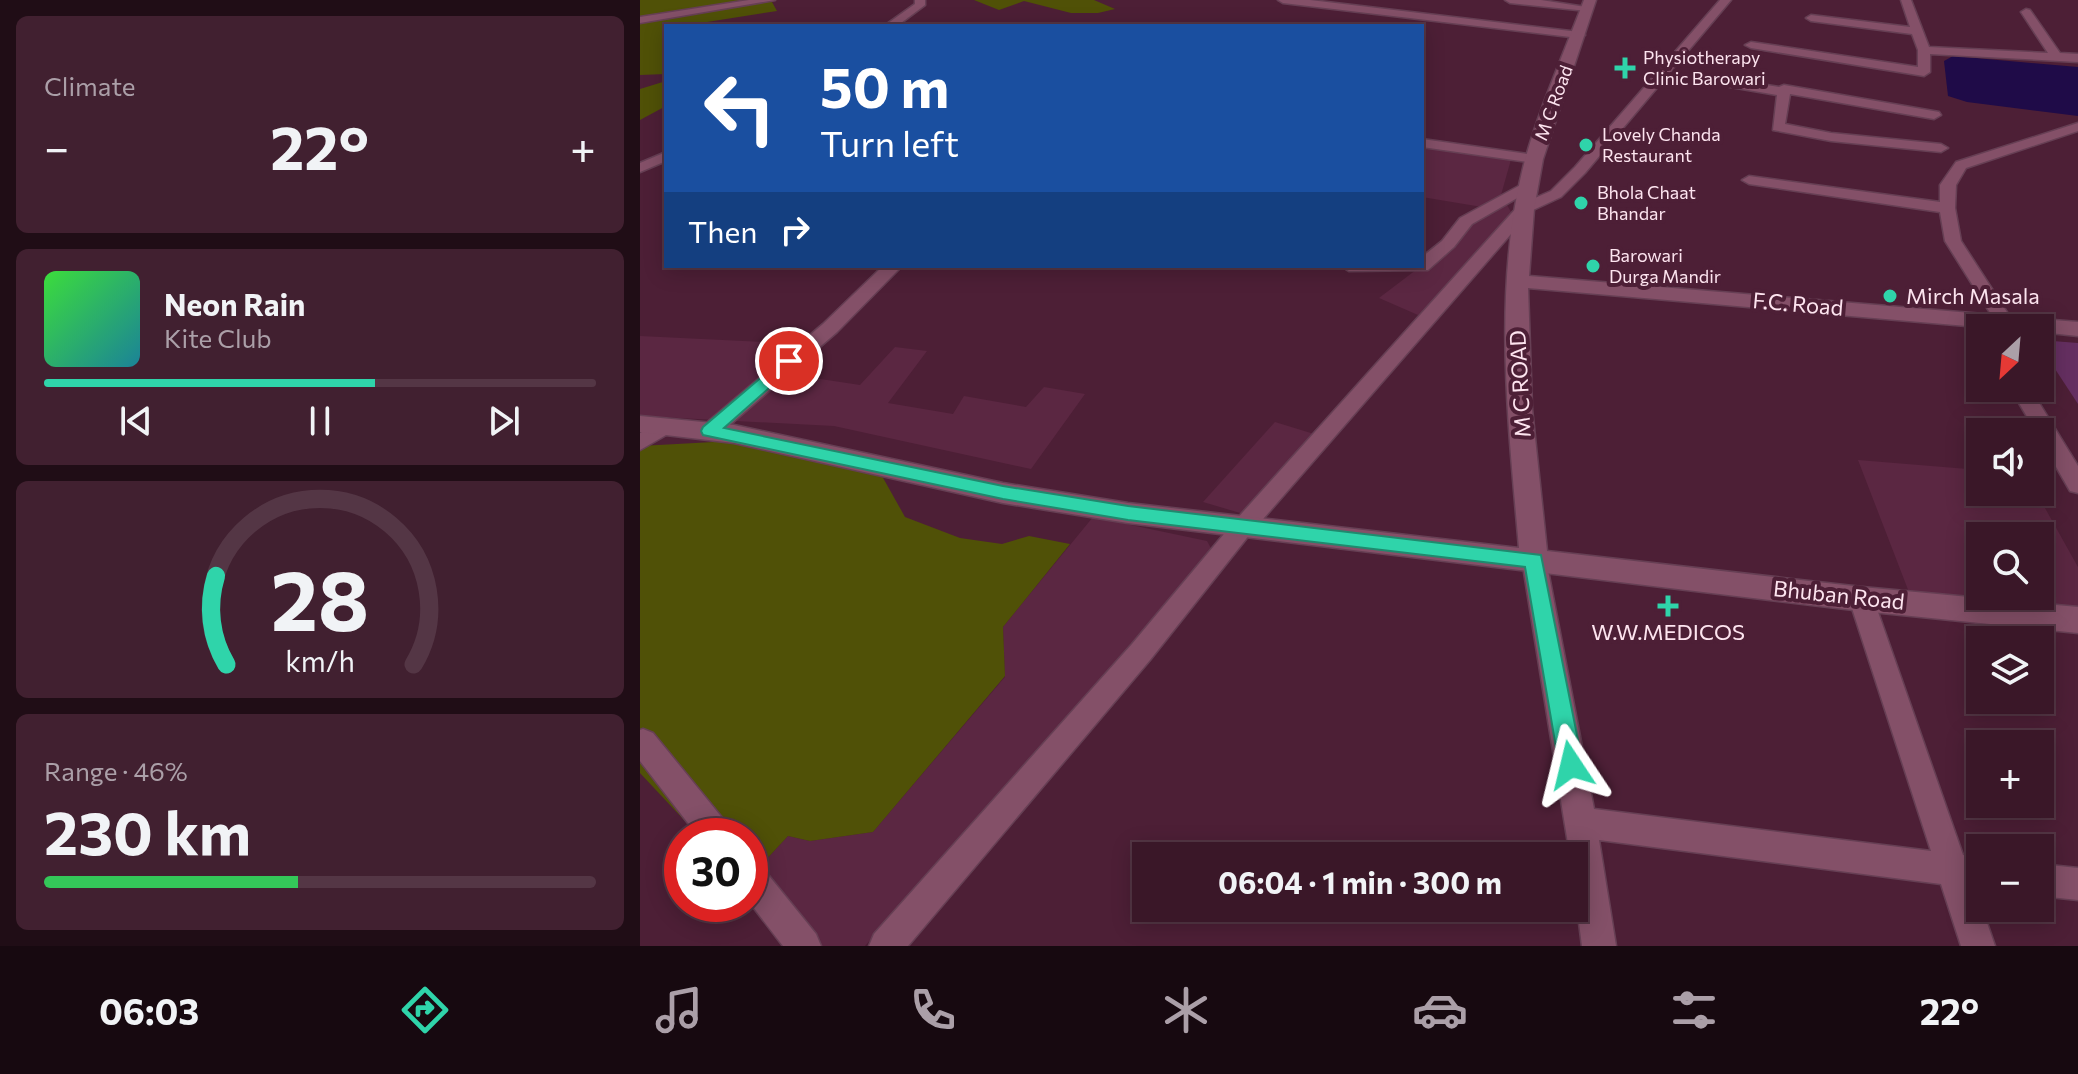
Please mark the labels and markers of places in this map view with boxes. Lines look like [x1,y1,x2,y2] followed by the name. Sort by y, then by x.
[1643,46,1766,89] place label: Physiotherapy Clinic Barowari
[1614,57,1636,79] marker: Physiotherapy Clinic Barowari
[1602,123,1721,166] place label: Lovely Chanda Restaurant
[1577,136,1595,154] marker: Lovely Chanda Restaurant
[1597,181,1696,224] place label: Bhola Chaat Bhandar
[1572,194,1590,212] marker: Bhola Chaat Bhandar
[1609,244,1721,287] place label: Barowari Durga Mandir
[1584,257,1602,275] marker: Barowari Durga Mandir
[1906,282,2040,309] place label: Mirch Masala
[1881,287,1899,305] marker: Mirch Masala
[755,327,823,395] pin
[1659,597,1677,615] marker: W.W.MEDICOS
[1591,618,1745,645] place label: W.W.MEDICOS

